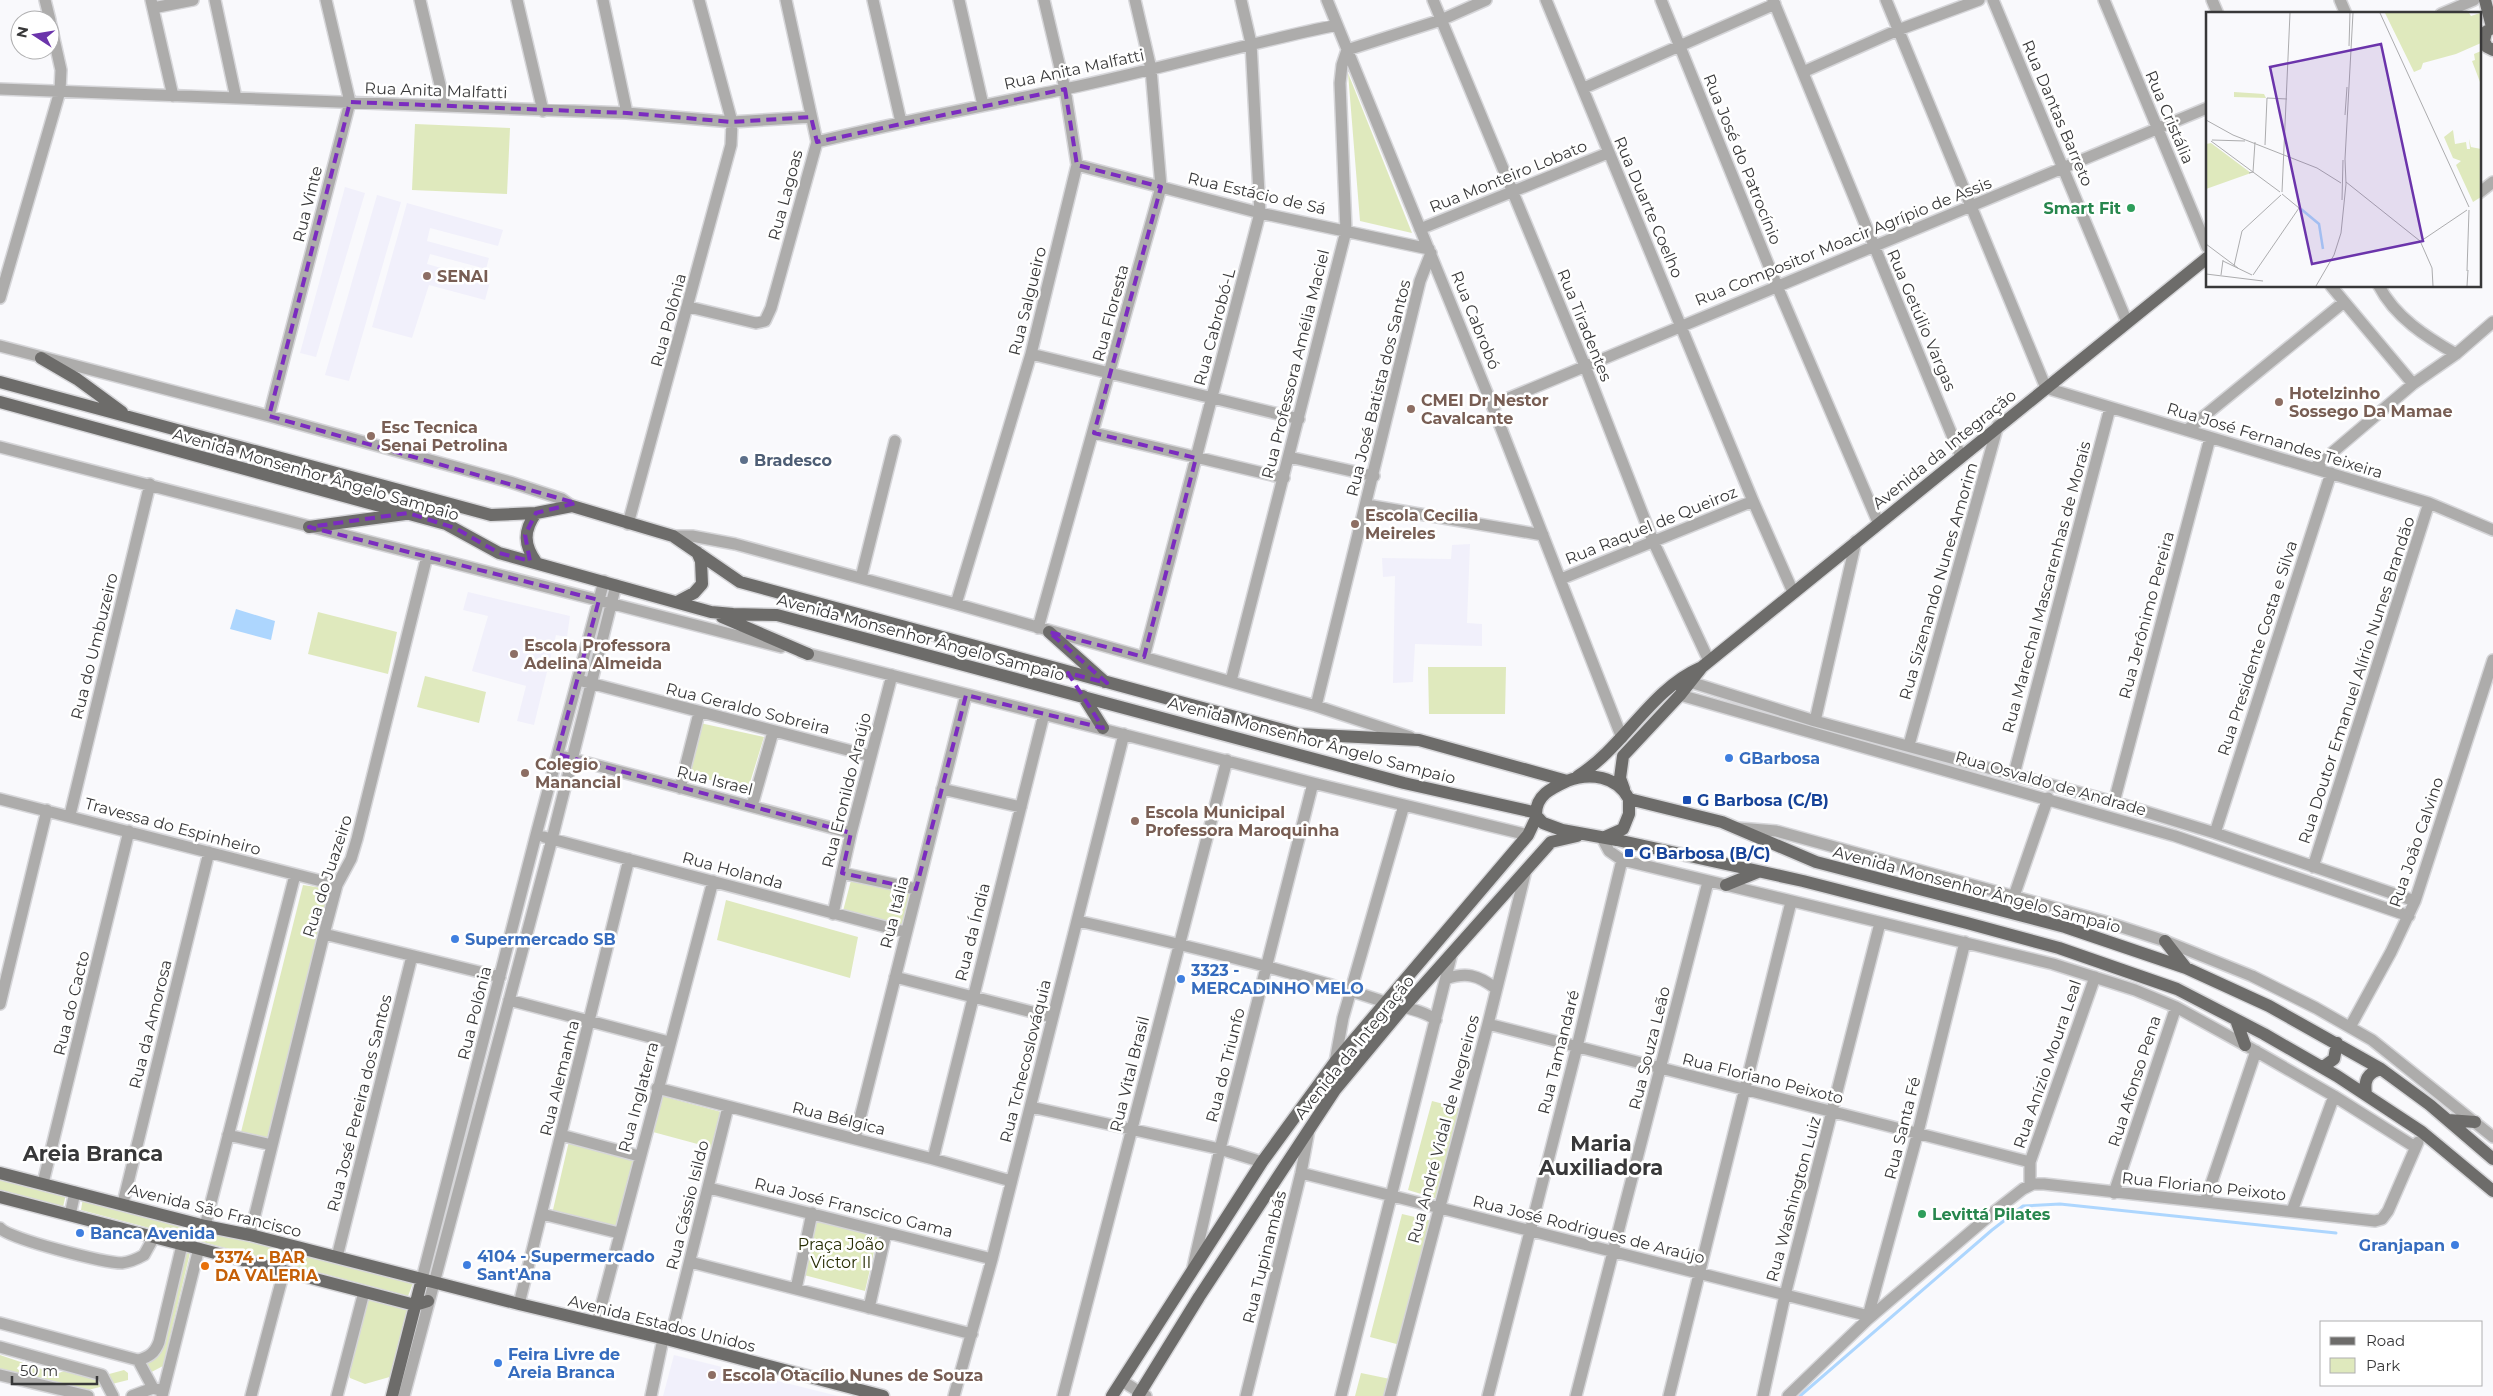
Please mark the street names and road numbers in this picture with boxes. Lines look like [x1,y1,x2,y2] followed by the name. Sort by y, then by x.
[2018,37,2097,189] street label: Rua Dantas Barreto
[1002,45,1146,94] street label: Rua Anita Malfatti
[2141,68,2198,167] street label: Rua Cristália
[1700,71,1786,247] street label: Rua José do Patrocínio
[364,79,508,102] street label: Rua Anita Malfatti
[1610,134,1687,281] street label: Rua Duarte Coelho
[1427,136,1590,217] street label: Rua Monteiro Lobato
[764,148,807,243] street label: Rua Lagoas
[289,164,326,244] street label: Rua Vinte
[1186,168,1328,219] street label: Rua Estácio de Sá
[1692,173,1994,310] street label: Rua Compositor Moacir Agrípio de Assis
[1005,245,1050,357] street label: Rua Salgueiro
[1883,246,1960,394] street label: Rua Getúlio Vargas
[1258,248,1333,481] street label: Rua Professora Amélia Maciel
[1088,263,1133,364] street label: Rua Floresta
[1190,266,1239,388] street label: Rua Cabrobó-L
[1553,266,1616,384] street label: Rua Tiradentes
[1447,268,1504,372] street label: Rua Cabrobó
[647,271,690,369] street label: Rua Polônia
[1342,278,1415,498] street label: Rua José Batista dos Santos
[1869,386,2020,513] street label: Avenida da Integração
[2165,399,2385,482] street label: Rua José Fernandes Teixeira
[171,424,461,525] street label: Avenida Monsenhor Ângelo Sampaio
[1998,439,2095,735] street label: Rua Marechal Mascarenhas de Morais
[1895,460,1982,702] street label: Rua Sizenando Nunes Amorim
[1562,482,1740,569] street label: Rua Raquel de Queiroz
[2294,514,2419,846] street label: Rua Doutor Emanuel Alírio Nunes Brandão
[2115,529,2178,701] street label: Rua Jerônimo Pereira
[2214,538,2301,758] street label: Rua Presidente Costa e Silva
[67,571,122,721] street label: Rua do Umbuzeiro
[775,590,1067,685] street label: Avenida Monsenhor Ângelo Sampaio
[664,679,832,738] street label: Rua Geraldo Sobreira
[1166,693,1458,788] street label: Avenida Monsenhor Ângelo Sampaio
[818,711,875,870] street label: Rua Eronildo Araújo
[1953,747,2149,820] street label: Rua Osvaldo de Andrade
[675,762,755,799] street label: Rua Israel
[2385,775,2448,910] street label: Rua João Calvino
[83,794,263,859] street label: Travessa do Espinheiro
[299,813,356,940] street label: Rua do Juazeiro
[1831,842,2123,937] street label: Avenida Monsenhor Ângelo Sampaio
[680,848,785,893] street label: Rua Holanda
[876,874,913,951] street label: Rua Itália
[951,881,994,983] street label: Rua da Índia
[49,949,94,1057] street label: Rua do Cacto
[125,958,176,1091] street label: Rua da Amorosa
[454,964,495,1062] street label: Rua Polônia
[1291,972,1418,1123] street label: Avenida da Integração
[2010,977,2085,1151] street label: Rua Anízio Moura Leal
[996,978,1055,1145] street label: Rua Tchecoslováquia
[1625,984,1674,1112] street label: Rua Souza Leão
[1534,988,1583,1116] street label: Rua Tamandaré
[323,992,396,1214] street label: Rua José Pereira dos Santos
[1202,1006,1249,1124] street label: Rua do Triunfo
[1404,1013,1483,1245] street label: Rua André Vidal de Negreiros
[2104,1013,2165,1149] street label: Rua Afonso Pena
[1106,1014,1153,1134] street label: Rua Vital Brasil
[536,1018,583,1138] street label: Rua Alemanha
[615,1040,662,1154] street label: Rua Inglaterra
[1680,1049,1845,1108] street label: Rua Floriano Peixoto
[1881,1075,1924,1182] street label: Rua Santa Fé
[790,1098,888,1139] street label: Rua Bélgica
[1762,1114,1825,1284] street label: Rua Washington Luiz
[662,1138,713,1272] street label: Rua Cássio Isildo
[2121,1168,2287,1205] street label: Rua Floriano Peixoto
[753,1174,955,1241] street label: Rua José Franscico Gama
[126,1180,304,1241] street label: Avenida São Francisco
[1239,1189,1290,1325] street label: Rua Tupinambás
[1471,1191,1707,1268] street label: Rua José Rodrigues de Araújo
[566,1291,758,1356] street label: Avenida Estados Unidos

